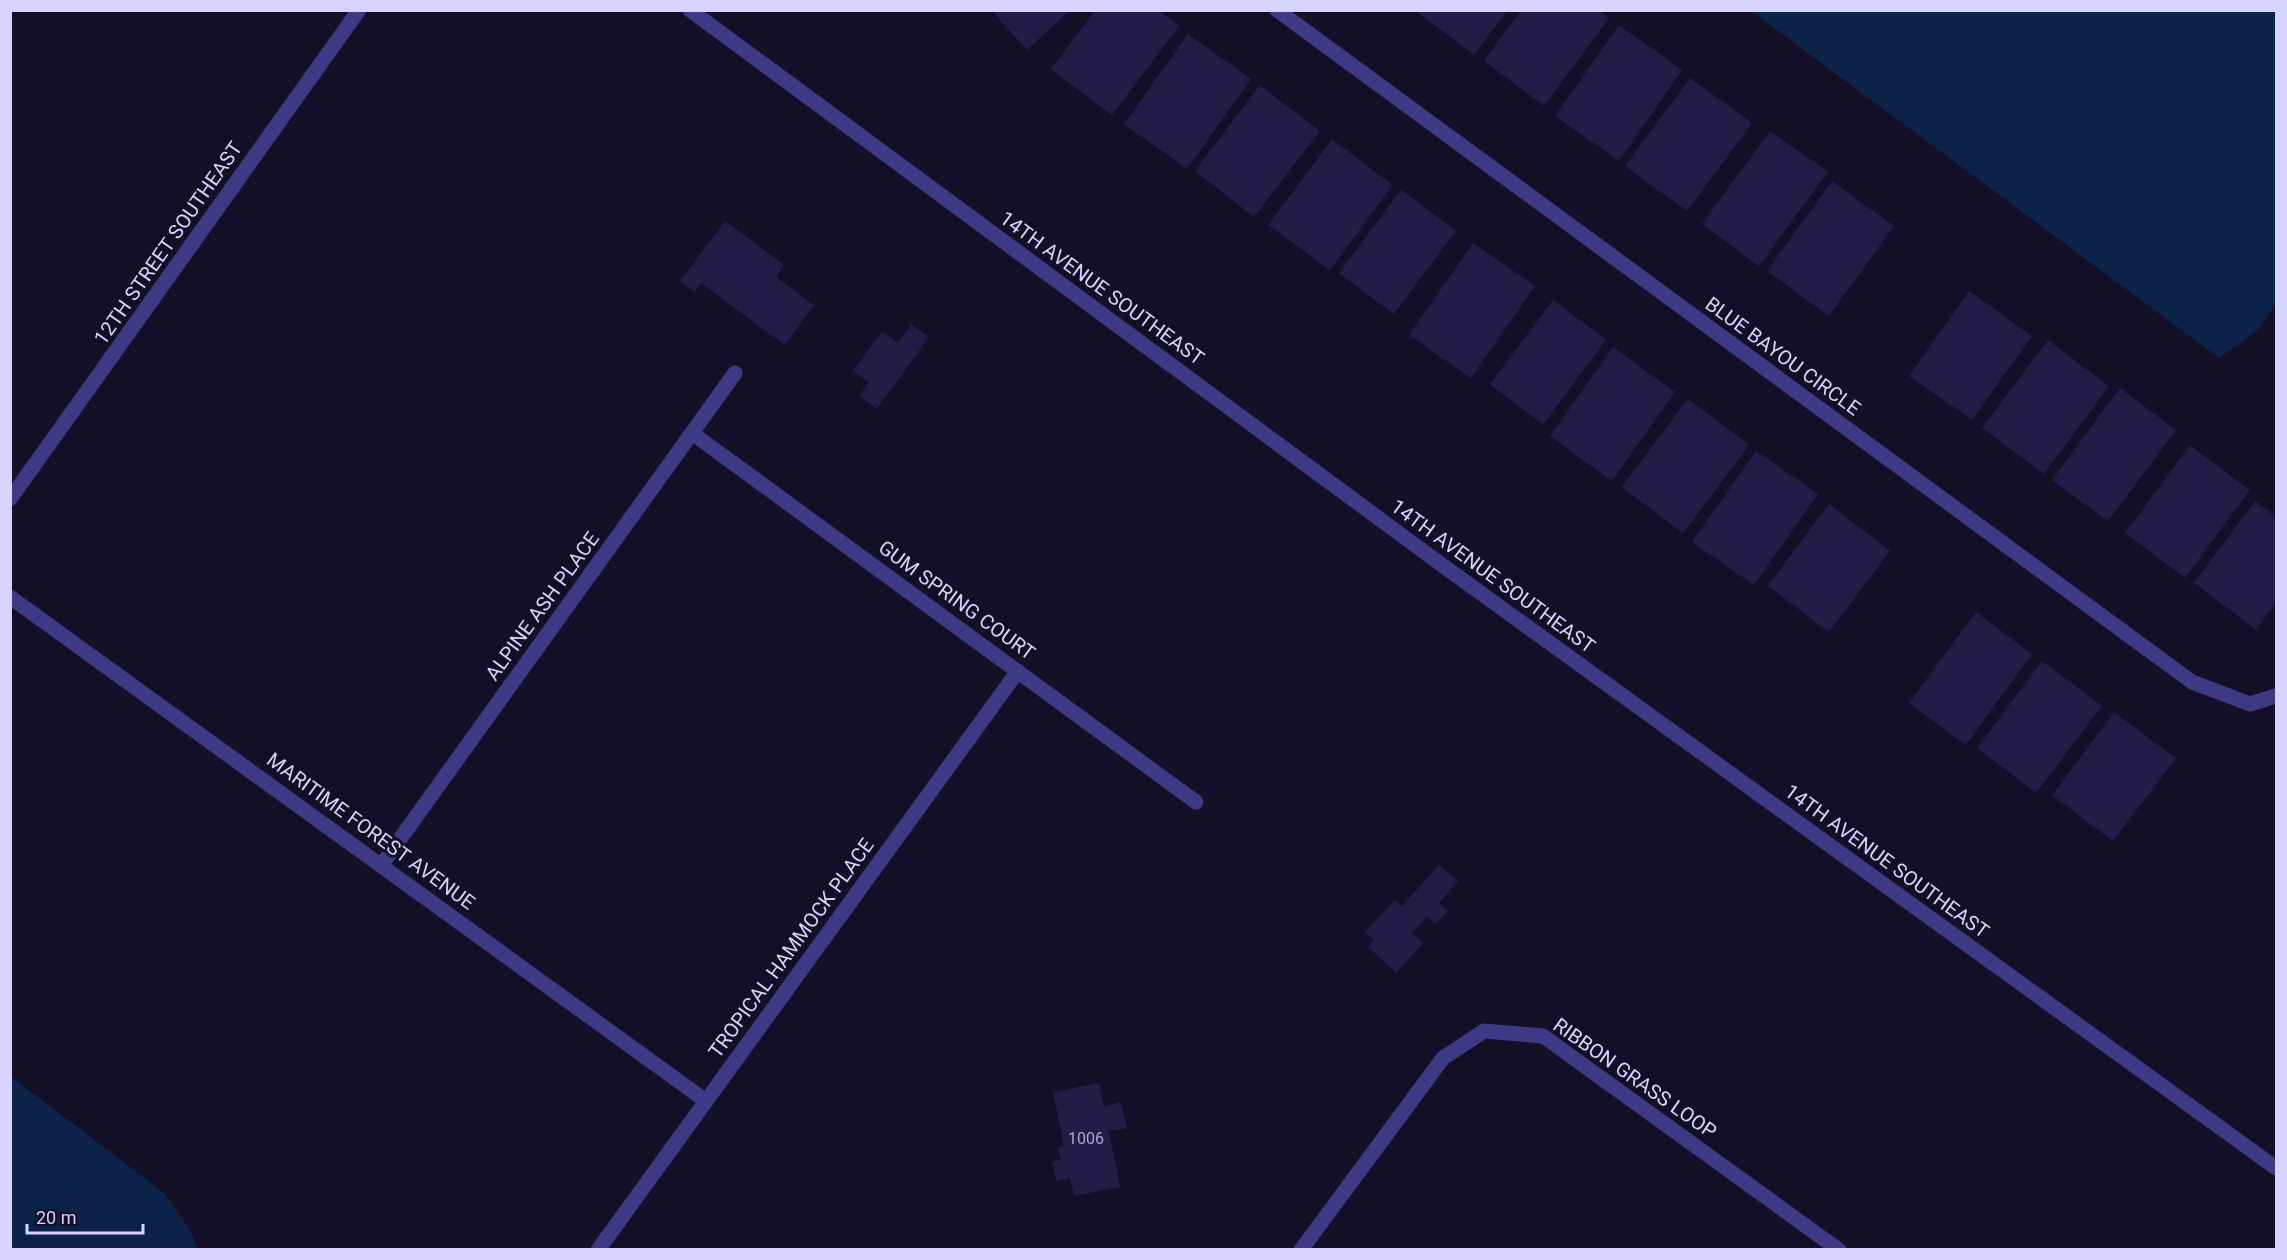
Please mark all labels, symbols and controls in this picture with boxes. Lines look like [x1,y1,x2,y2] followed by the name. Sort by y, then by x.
[89,137,247,349] street label: 12TH STREET SOUTHEAST
[995,206,1209,370] street label: 14TH AVENUE SOUTHEAST
[1701,292,1865,420] street label: BLUE BAYOU CIRCLE
[1386,494,1600,658] street label: 14TH AVENUE SOUTHEAST
[480,527,604,685] street label: ALPINE ASH PLACE
[874,535,1040,665] street label: GUM SPRING COURT
[262,747,480,915] street label: MARITIME FOREST AVENUE
[1780,779,1994,943] street label: 14TH AVENUE SOUTHEAST
[703,834,879,1062] street label: TROPICAL HAMMOCK PLACE
[1549,1013,1721,1143] street label: RIBBON GRASS LOOP
[1068,1129,1104,1148] house number: 1006
[27,1197,142,1235] scale bar
[36,1207,76,1228] text: 20 m

